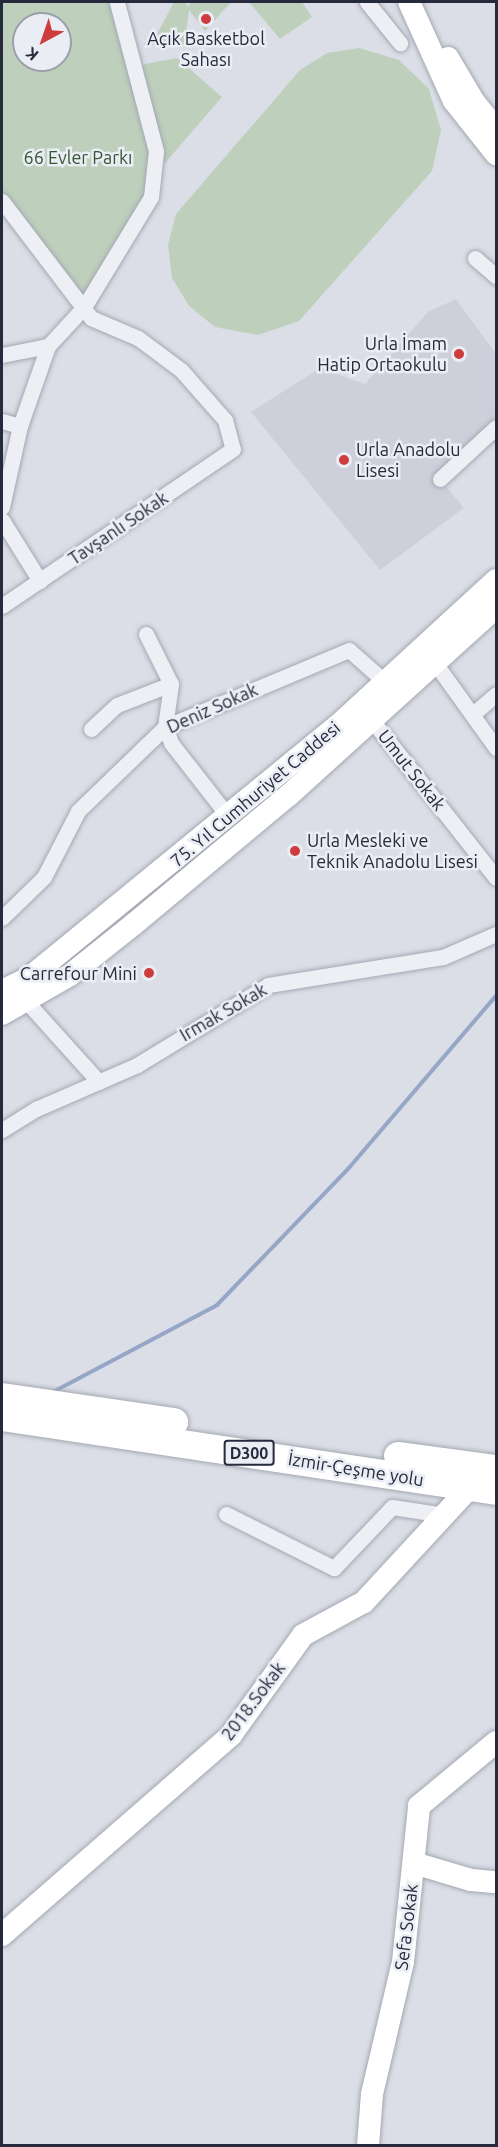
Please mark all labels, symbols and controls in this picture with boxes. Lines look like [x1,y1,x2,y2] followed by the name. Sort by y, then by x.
[12,12,72,72] north arrow
[199,12,213,26] marker: Açık Basketbol Sahası
[147,28,265,70] place label: Açık Basketbol Sahası
[22,44,42,65] text: K
[24,146,132,168] park label: 66 Evler Parkı
[317,333,447,376] place label: Urla İmam Hatip Ortaokulu
[452,347,466,361] marker: Urla İmam Hatip Ortaokulu
[356,439,461,482] place label: Urla Anadolu Lisesi
[337,453,351,467] marker: Urla Anadolu Lisesi
[64,487,172,569] street label: Tavşanlı Sokak
[163,678,261,738] street label: Deniz Sokak
[166,717,344,871] street label: 75. Yıl Cumhuriyet Caddesi
[374,725,450,815] street label: Umut Sokak
[307,830,478,872] place label: Urla Mesleki ve Teknik Anadolu Lisesi
[288,844,302,858] marker: Urla Mesleki ve Teknik Anadolu Lisesi
[20,962,137,984] place label: Carrefour Mini
[142,966,156,980] marker: Carrefour Mini
[176,978,270,1046] street label: Irmak Sokak
[224,1440,274,1466] road number: D300
[287,1448,425,1490] street label: İzmir-Çeşme yolu
[216,1657,290,1745] street label: 2018.Sokak
[390,1883,422,1971] street label: Sefa Sokak

